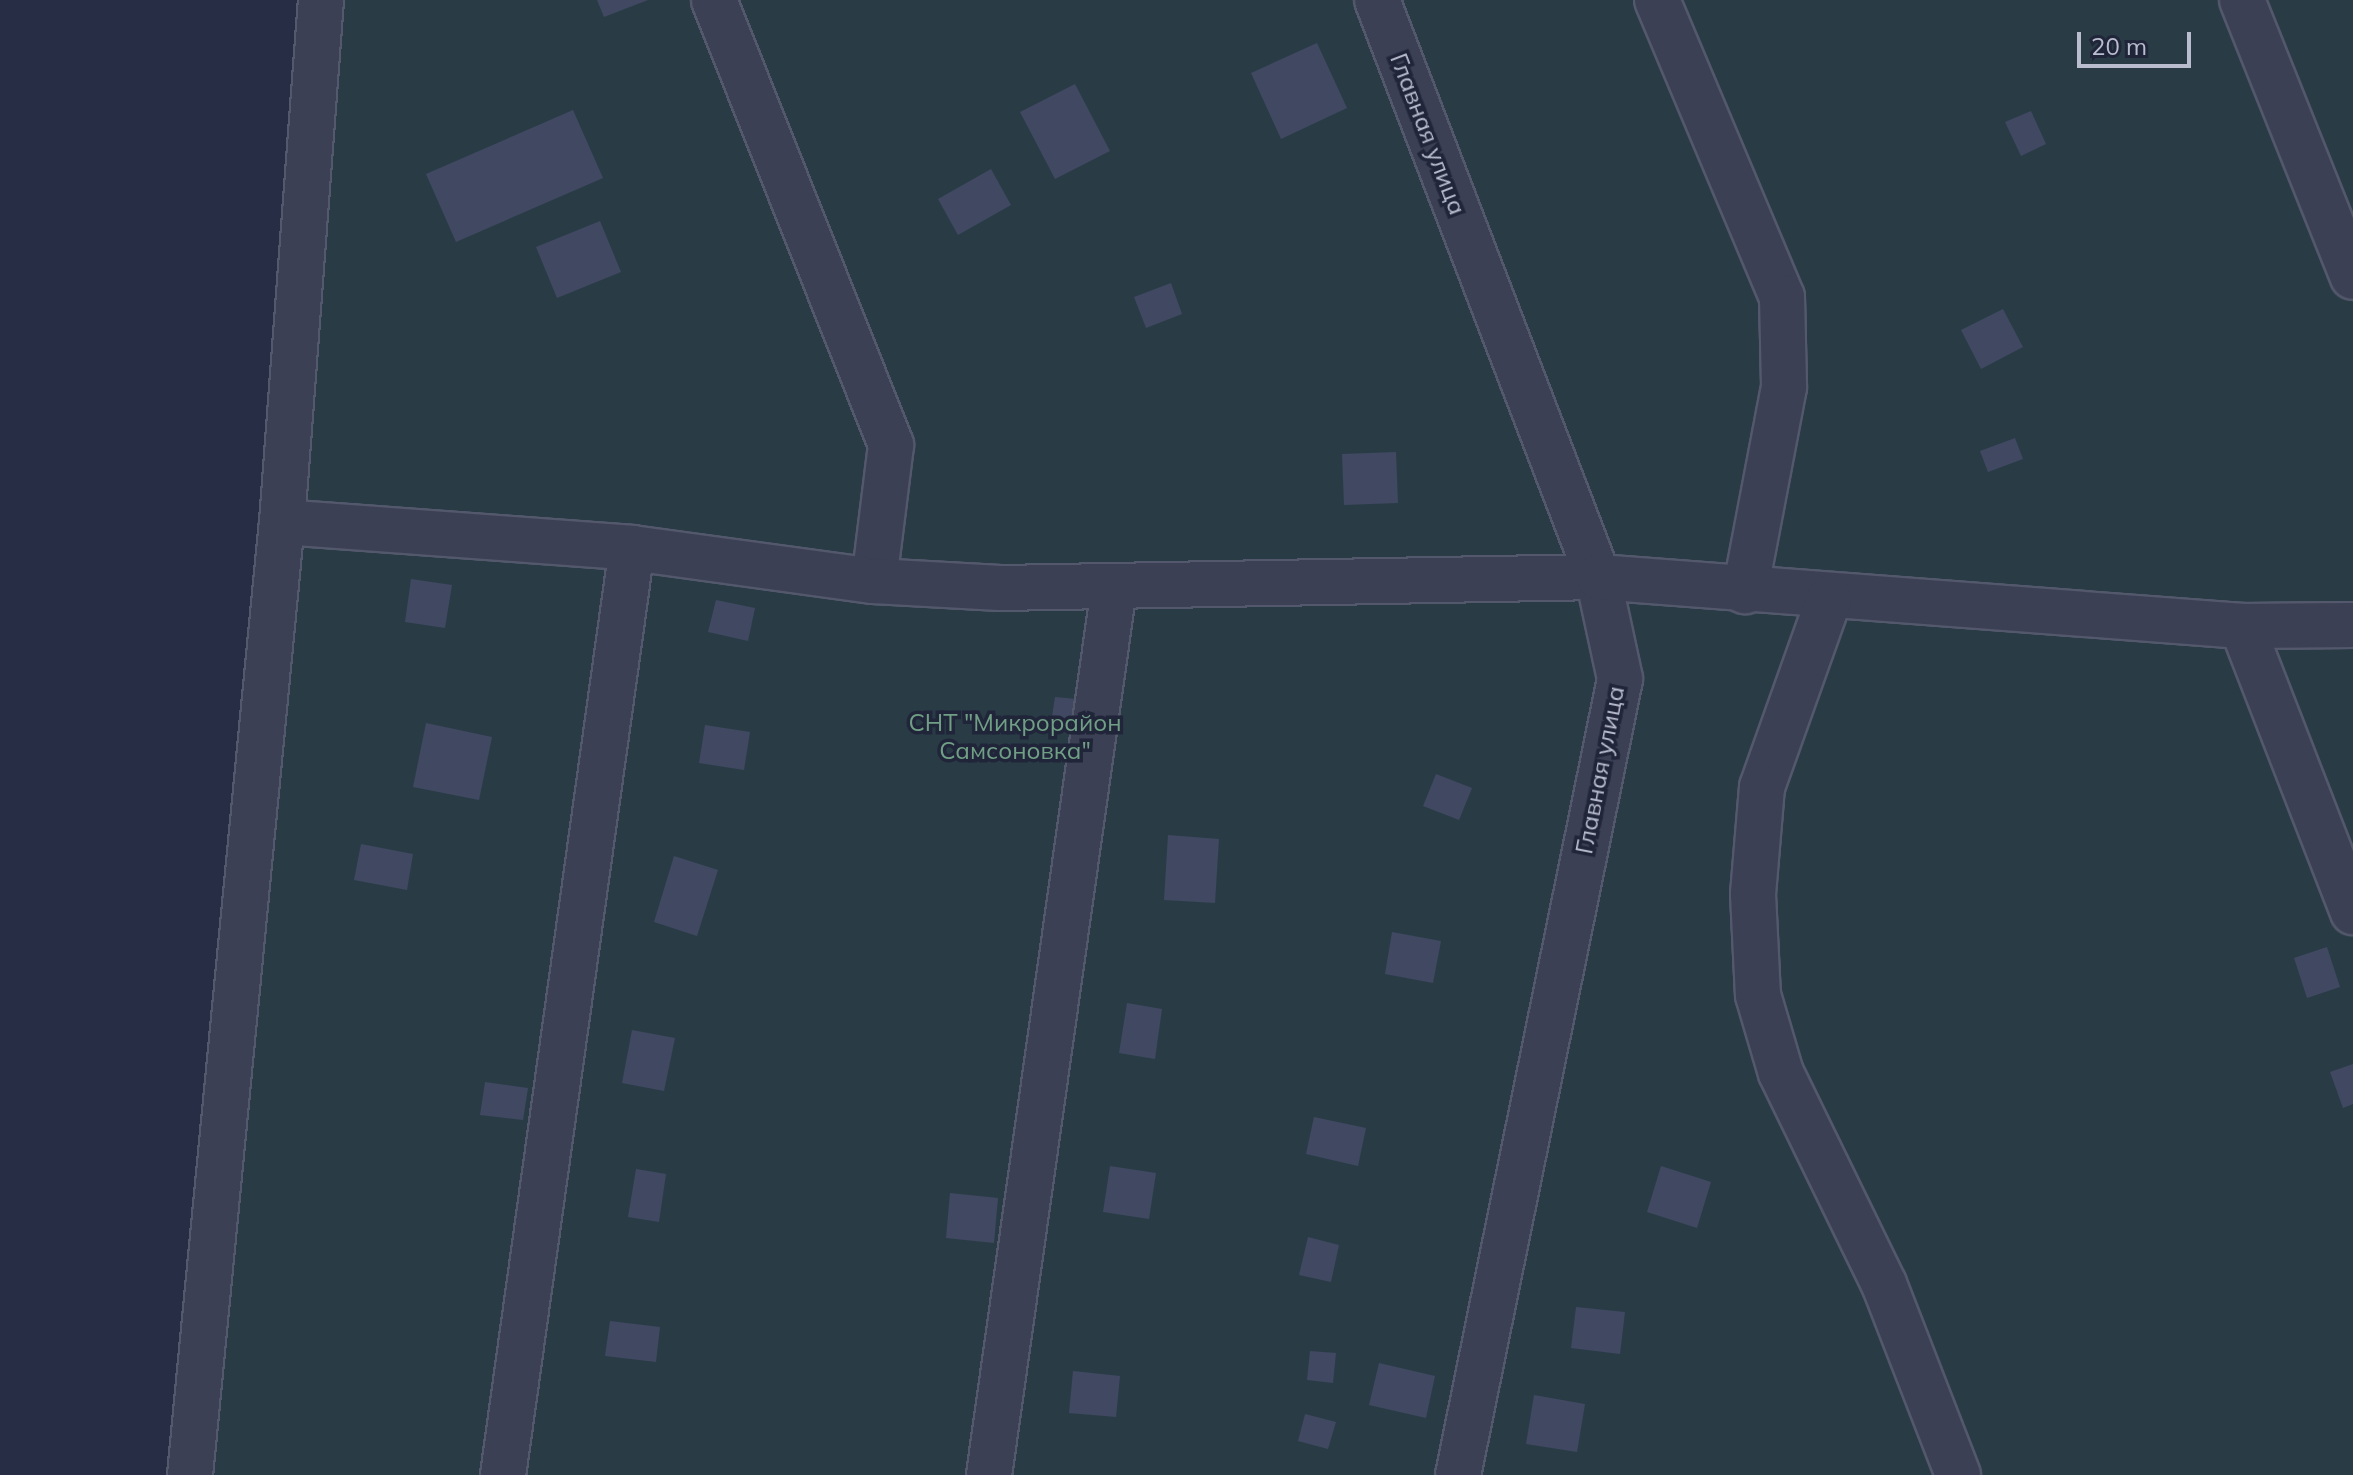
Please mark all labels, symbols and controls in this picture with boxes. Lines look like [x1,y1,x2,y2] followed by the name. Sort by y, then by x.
[2081,16,2195,66] scale bar
[2091,31,2147,61] text: 20 m
[1384,49,1472,219] street label: Главная улица
[1570,684,1630,856] street label: Главная улица
[908,709,1122,765] park label: СНТ "Микрорайон Самсоновка"

